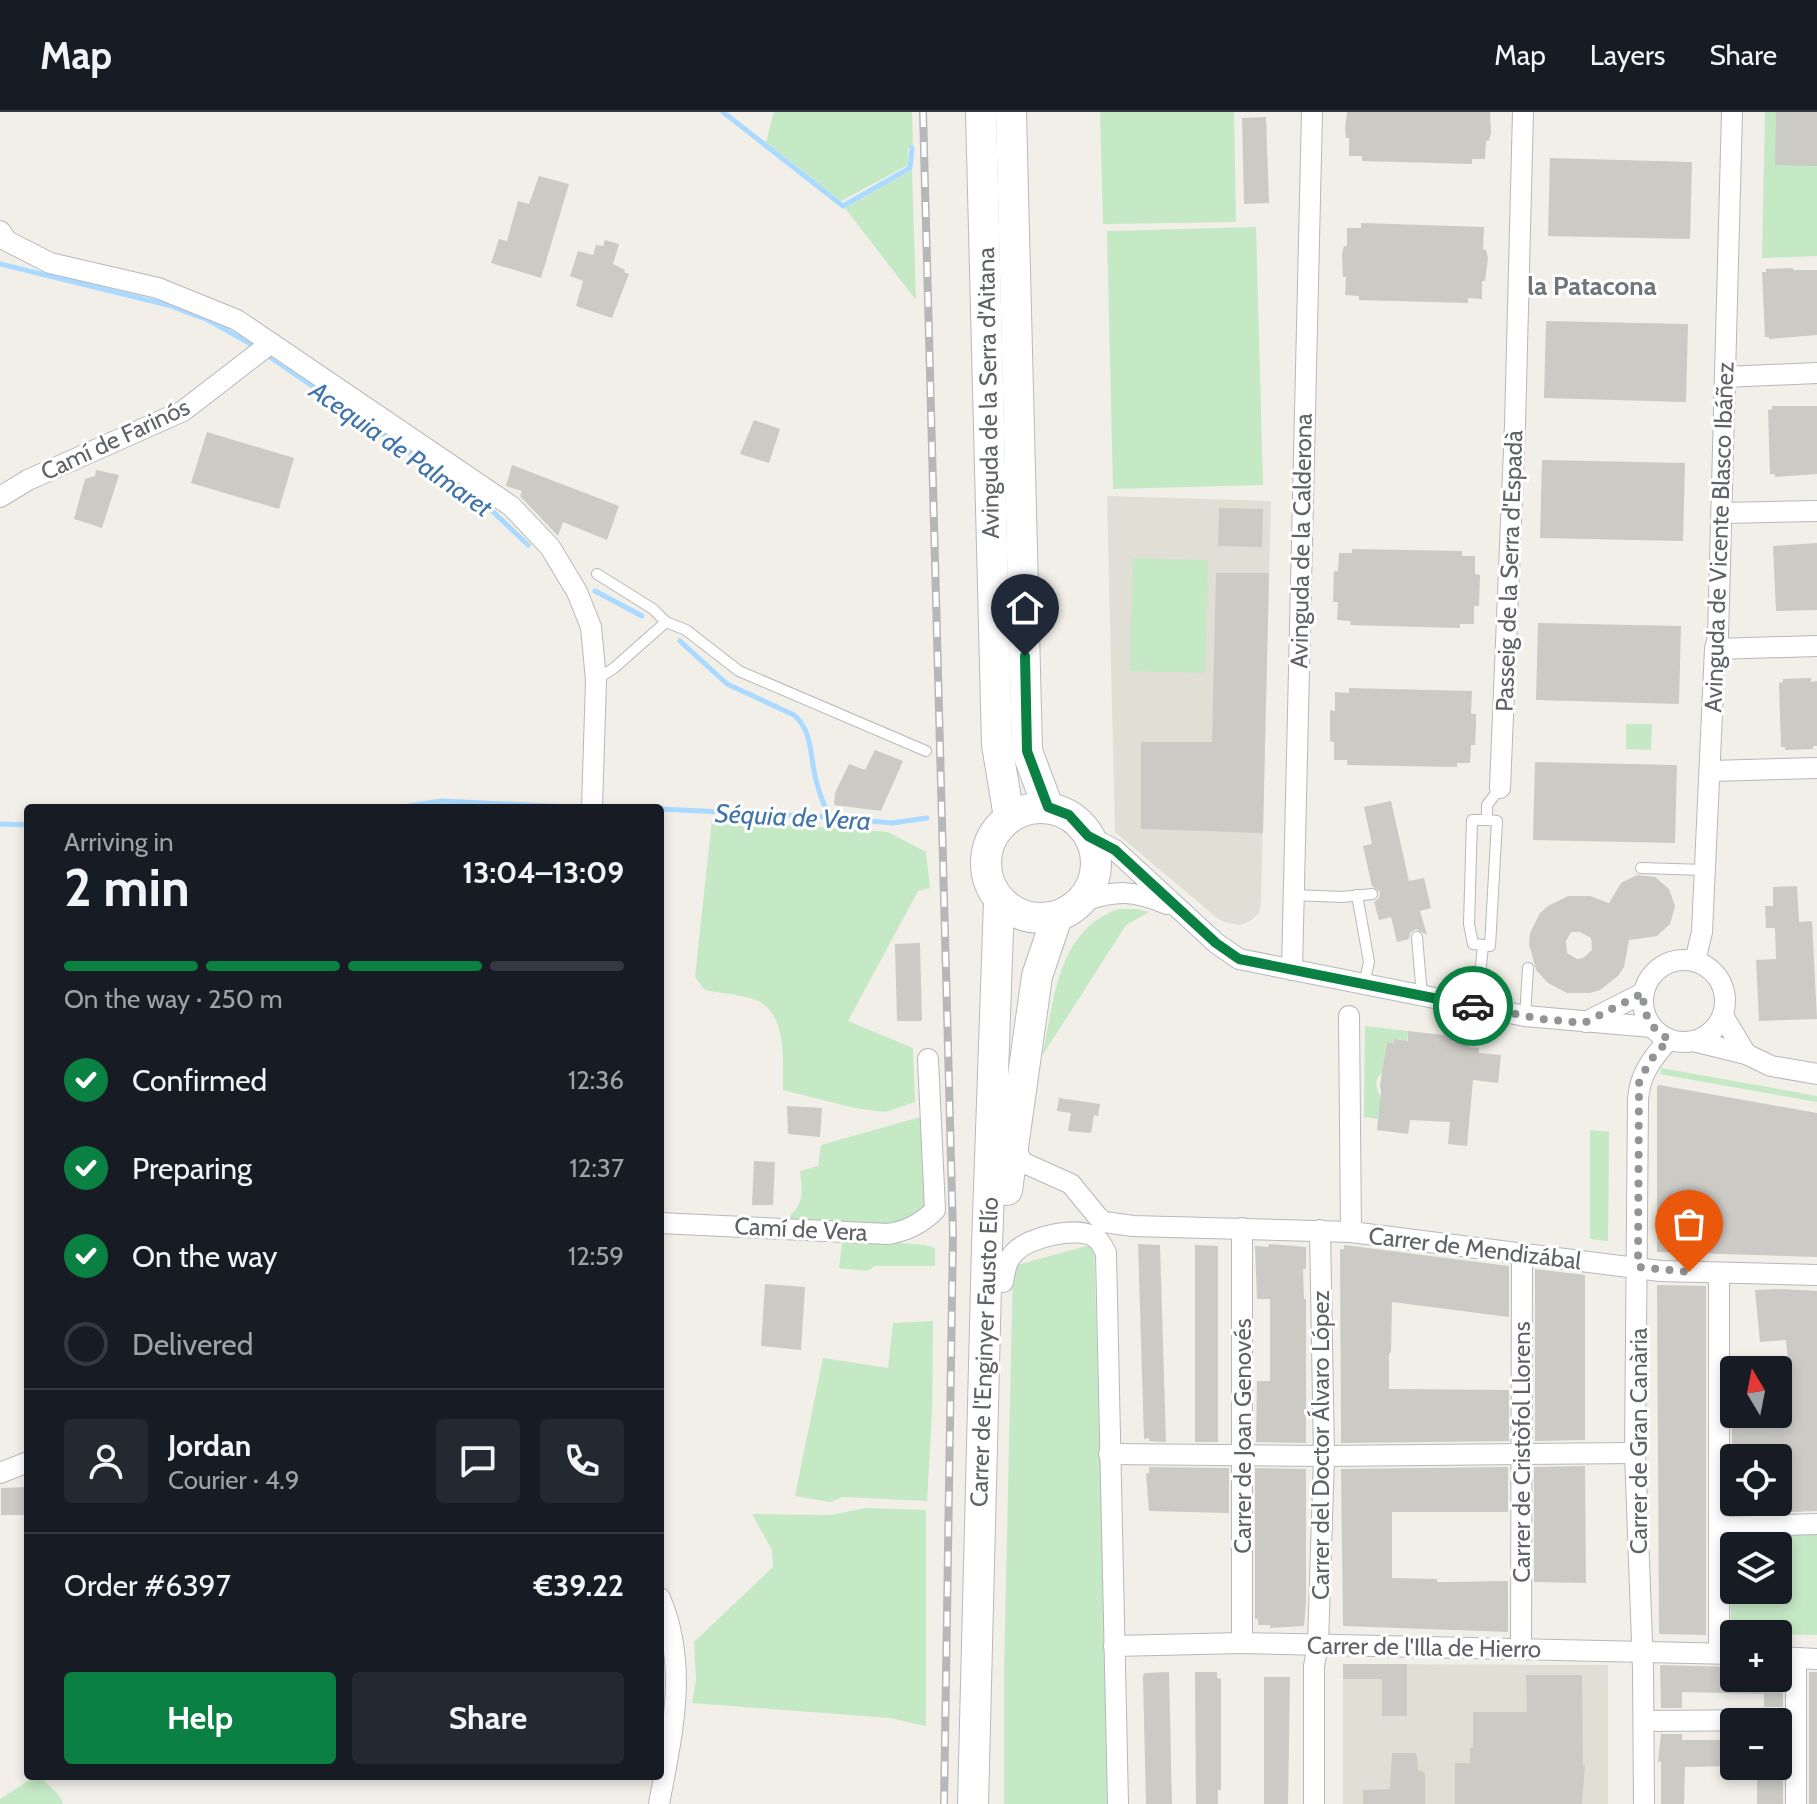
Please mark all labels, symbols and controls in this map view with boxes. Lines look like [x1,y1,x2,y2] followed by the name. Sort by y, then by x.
[40,32,112,79] text: Map
[1494,38,1546,72] text: Map
[1590,38,1665,72] text: Layers
[1709,38,1777,72] text: Share
[971,246,1005,539] street label: Avinguda de la Serra d'Aitana
[1527,270,1657,302] district label: la Patacona
[1698,361,1740,713] street label: Avinguda de Vicente Blasco Ibáñez
[303,374,499,524] water label: Acequia de Palmaret
[36,392,194,486] street label: Camí de Farinós
[1284,413,1318,669] street label: Avinguda de la Calderona
[1490,429,1528,712] street label: Passeig de la Serra d'Espadà
[991,574,1059,656] pin
[1003,586,1047,630] icon: home
[714,797,872,837] water label: Séquia de Vera
[64,826,174,858] text: Arriving in
[462,854,624,891] text: 13:04–13:09
[64,856,190,919] text: 2 min
[1433,966,1513,1046] courier
[64,983,282,1015] text: On the way · 250 m
[1451,984,1495,1028] icon: car
[64,1058,108,1102] icon: check
[132,1062,267,1099] text: Confirmed
[568,1064,624,1096] text: 12:36
[64,1146,108,1190] icon: check
[132,1150,252,1187] text: Preparing
[569,1152,624,1184] text: 12:37
[1655,1190,1723,1272] pin
[964,1196,1004,1508] street label: Carrer de l'Enginyer Fausto Elío
[1667,1202,1711,1246] icon: bag
[734,1211,869,1247] street label: Camí de Vera
[1367,1221,1583,1275] street label: Carrer de Mendizábal
[64,1234,108,1278] icon: check
[132,1238,277,1275] text: On the way
[568,1240,624,1272] text: 12:59
[1306,1290,1335,1600] street label: Carrer del Doctor Álvaro López
[1228,1318,1257,1554] street label: Carrer de Joan Genovés
[1507,1321,1536,1583] street label: Carrer de Cristòfol Llorens
[132,1326,253,1363] text: Delivered
[1624,1327,1653,1554] street label: Carrer de Gran Canària
[1720,1356,1792,1428] north arrow
[1720,1356,1792,1780] map controls
[64,1419,148,1503] button: person
[436,1419,520,1503] button: chat
[540,1419,624,1503] button: phone
[168,1427,251,1464] text: Jordan
[1720,1444,1792,1516] button: locate
[168,1464,300,1496] text: Courier · 4.9
[1720,1532,1792,1604] button: layers
[64,1567,231,1604] text: Order #6397
[534,1567,624,1604] text: €39.22
[1720,1620,1792,1692] button: +
[1307,1630,1541,1664] street label: Carrer de l'Illa de Hierro
[64,1672,336,1764] button: Help
[352,1672,624,1764] button: Share
[1720,1708,1792,1780] button: −

